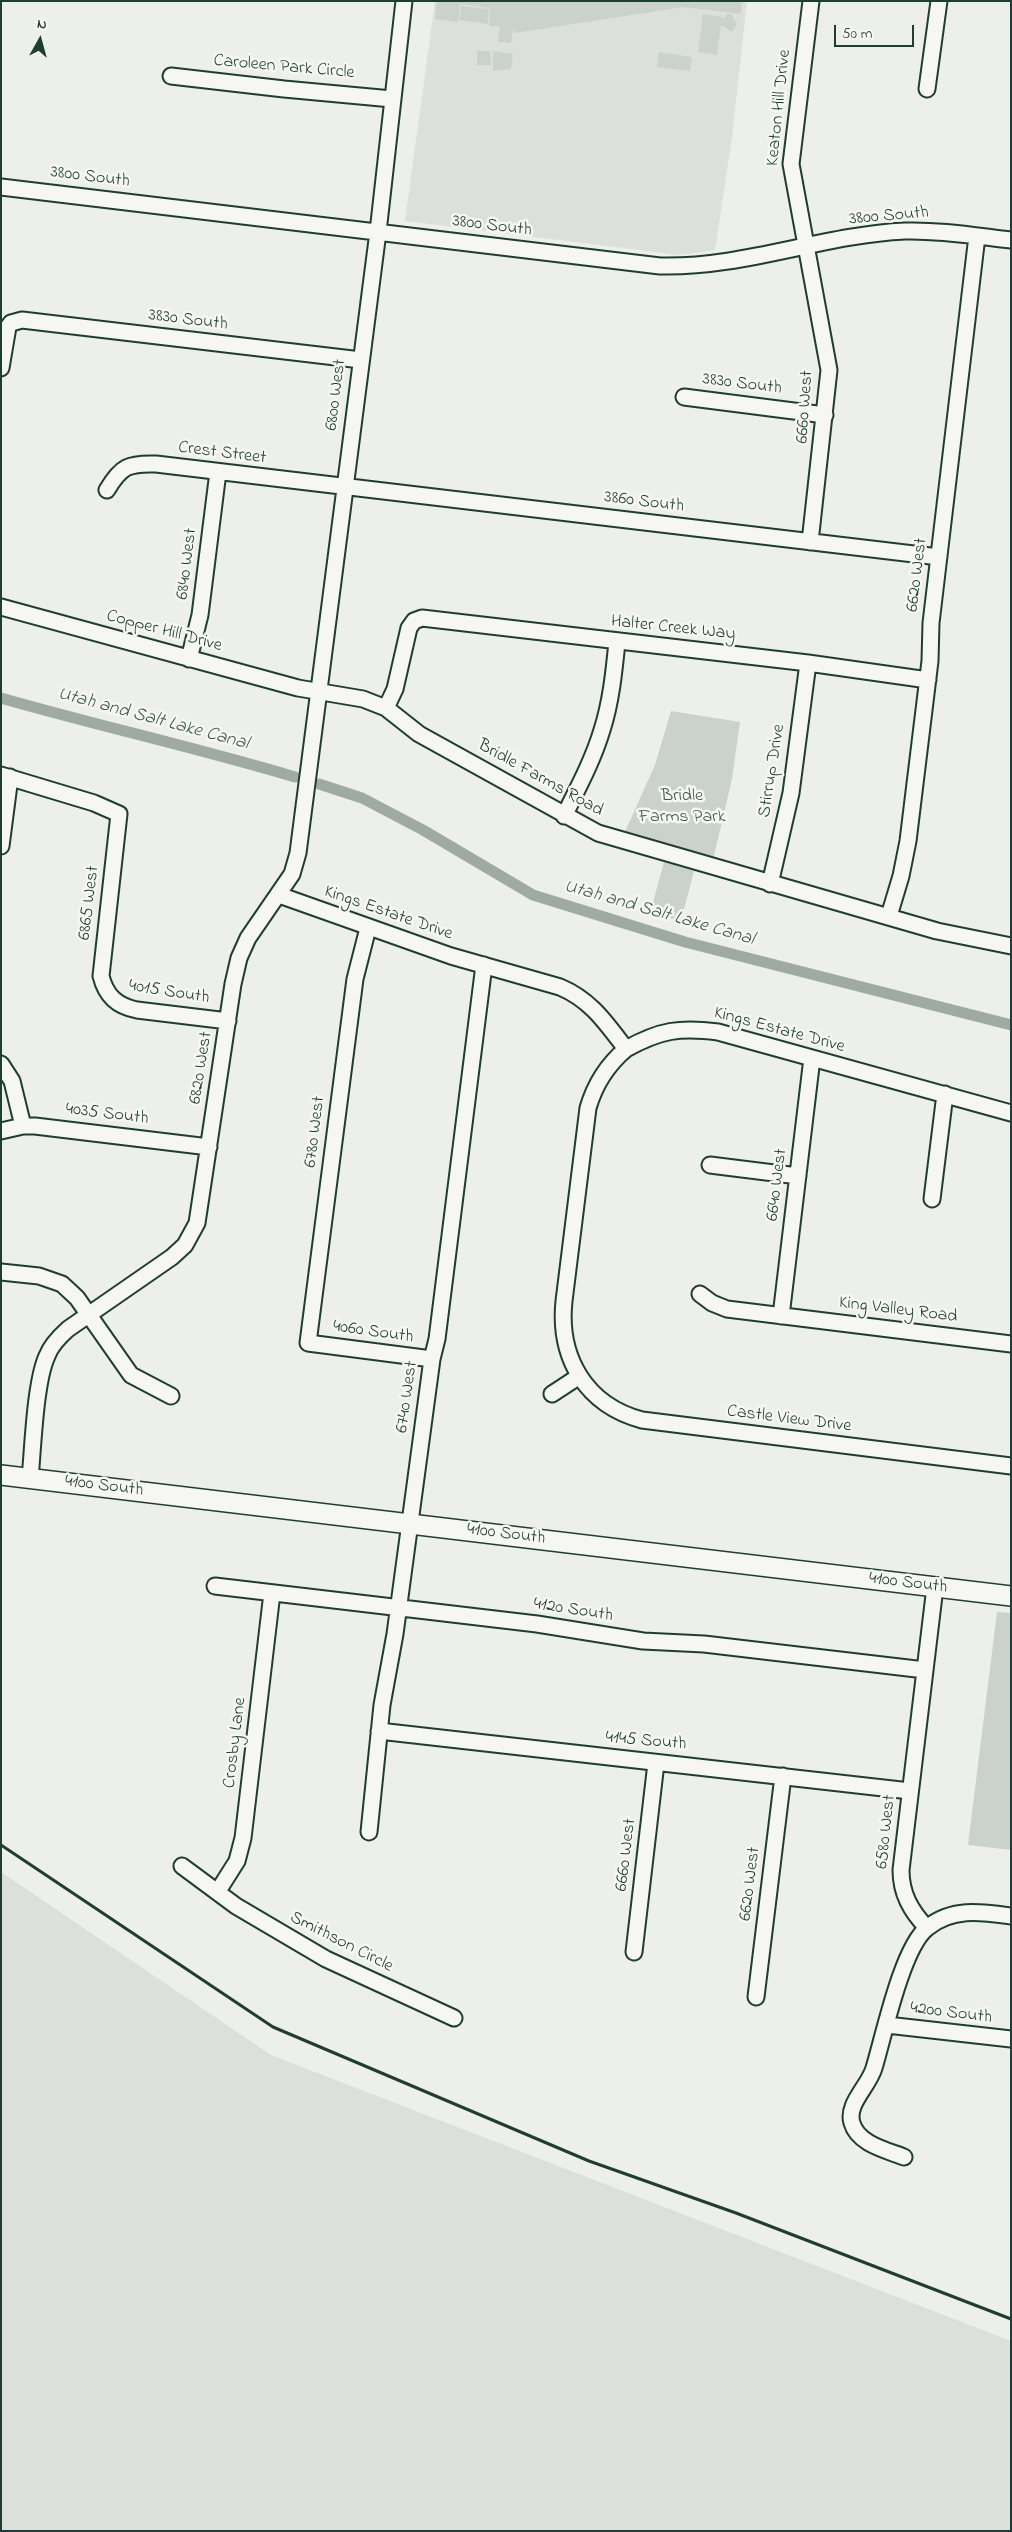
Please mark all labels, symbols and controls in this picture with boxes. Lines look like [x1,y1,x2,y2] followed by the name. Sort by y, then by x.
[36,14,48,36] text: N
[15,15,65,65] north arrow
[837,15,917,47] scale bar
[842,23,872,45] text: 50 m
[763,49,797,167] street label: Keaton Hill Drive
[213,51,355,85] street label: Caroleen Park Circle
[49,162,131,194] street label: 3800 South
[848,203,930,231] street label: 3800 South
[451,211,533,243] street label: 3800 South
[147,305,229,337] street label: 3830 South
[322,358,352,432] street label: 6800 West
[701,369,783,401] street label: 3830 South
[793,370,819,444] street label: 6660 West
[177,438,267,470] street label: Crest Street
[603,487,685,519] street label: 3860 South
[173,527,203,601] street label: 6840 West
[903,537,933,613] street label: 6620 West
[104,606,224,658] street label: Copper Hill Drive
[610,612,736,646] street label: Halter Creek Way
[55,684,251,756] water label: Utah and Salt Lake Canal
[755,723,791,819] street label: Stirrup Drive
[473,736,607,822] street label: Bridle Farms Road
[638,786,726,829] park label: Bridle Farms Park
[75,865,105,941] street label: 6865 West
[561,876,757,952] water label: Utah and Salt Lake Canal
[321,882,455,946] street label: Kings Estate Drive
[127,976,211,1010] street label: 4015 South
[711,1003,847,1059] street label: Kings Estate Drive
[186,1030,218,1106] street label: 6820 West
[301,1095,331,1169] street label: 6780 West
[64,1099,150,1131] street label: 4035 South
[763,1148,793,1222] street label: 6640 West
[837,1293,959,1329] street label: King Valley Road
[331,1317,415,1349] street label: 4060 South
[392,1360,424,1434] street label: 6740 West
[726,1402,852,1438] street label: Castle View Drive
[64,1471,144,1503] street label: 4100 South
[466,1519,546,1551] street label: 4100 South
[868,1568,948,1600] street label: 4100 South
[532,1594,614,1628] street label: 4120 South
[220,1696,252,1790] street label: Crosby Lane
[605,1728,687,1756] street label: 4145 South
[872,1794,902,1870] street label: 6580 West
[612,1817,642,1893] street label: 6660 West
[736,1846,766,1922] street label: 6620 West
[286,1908,396,1978] street label: Smithson Circle
[909,1998,993,2030] street label: 4200 South

